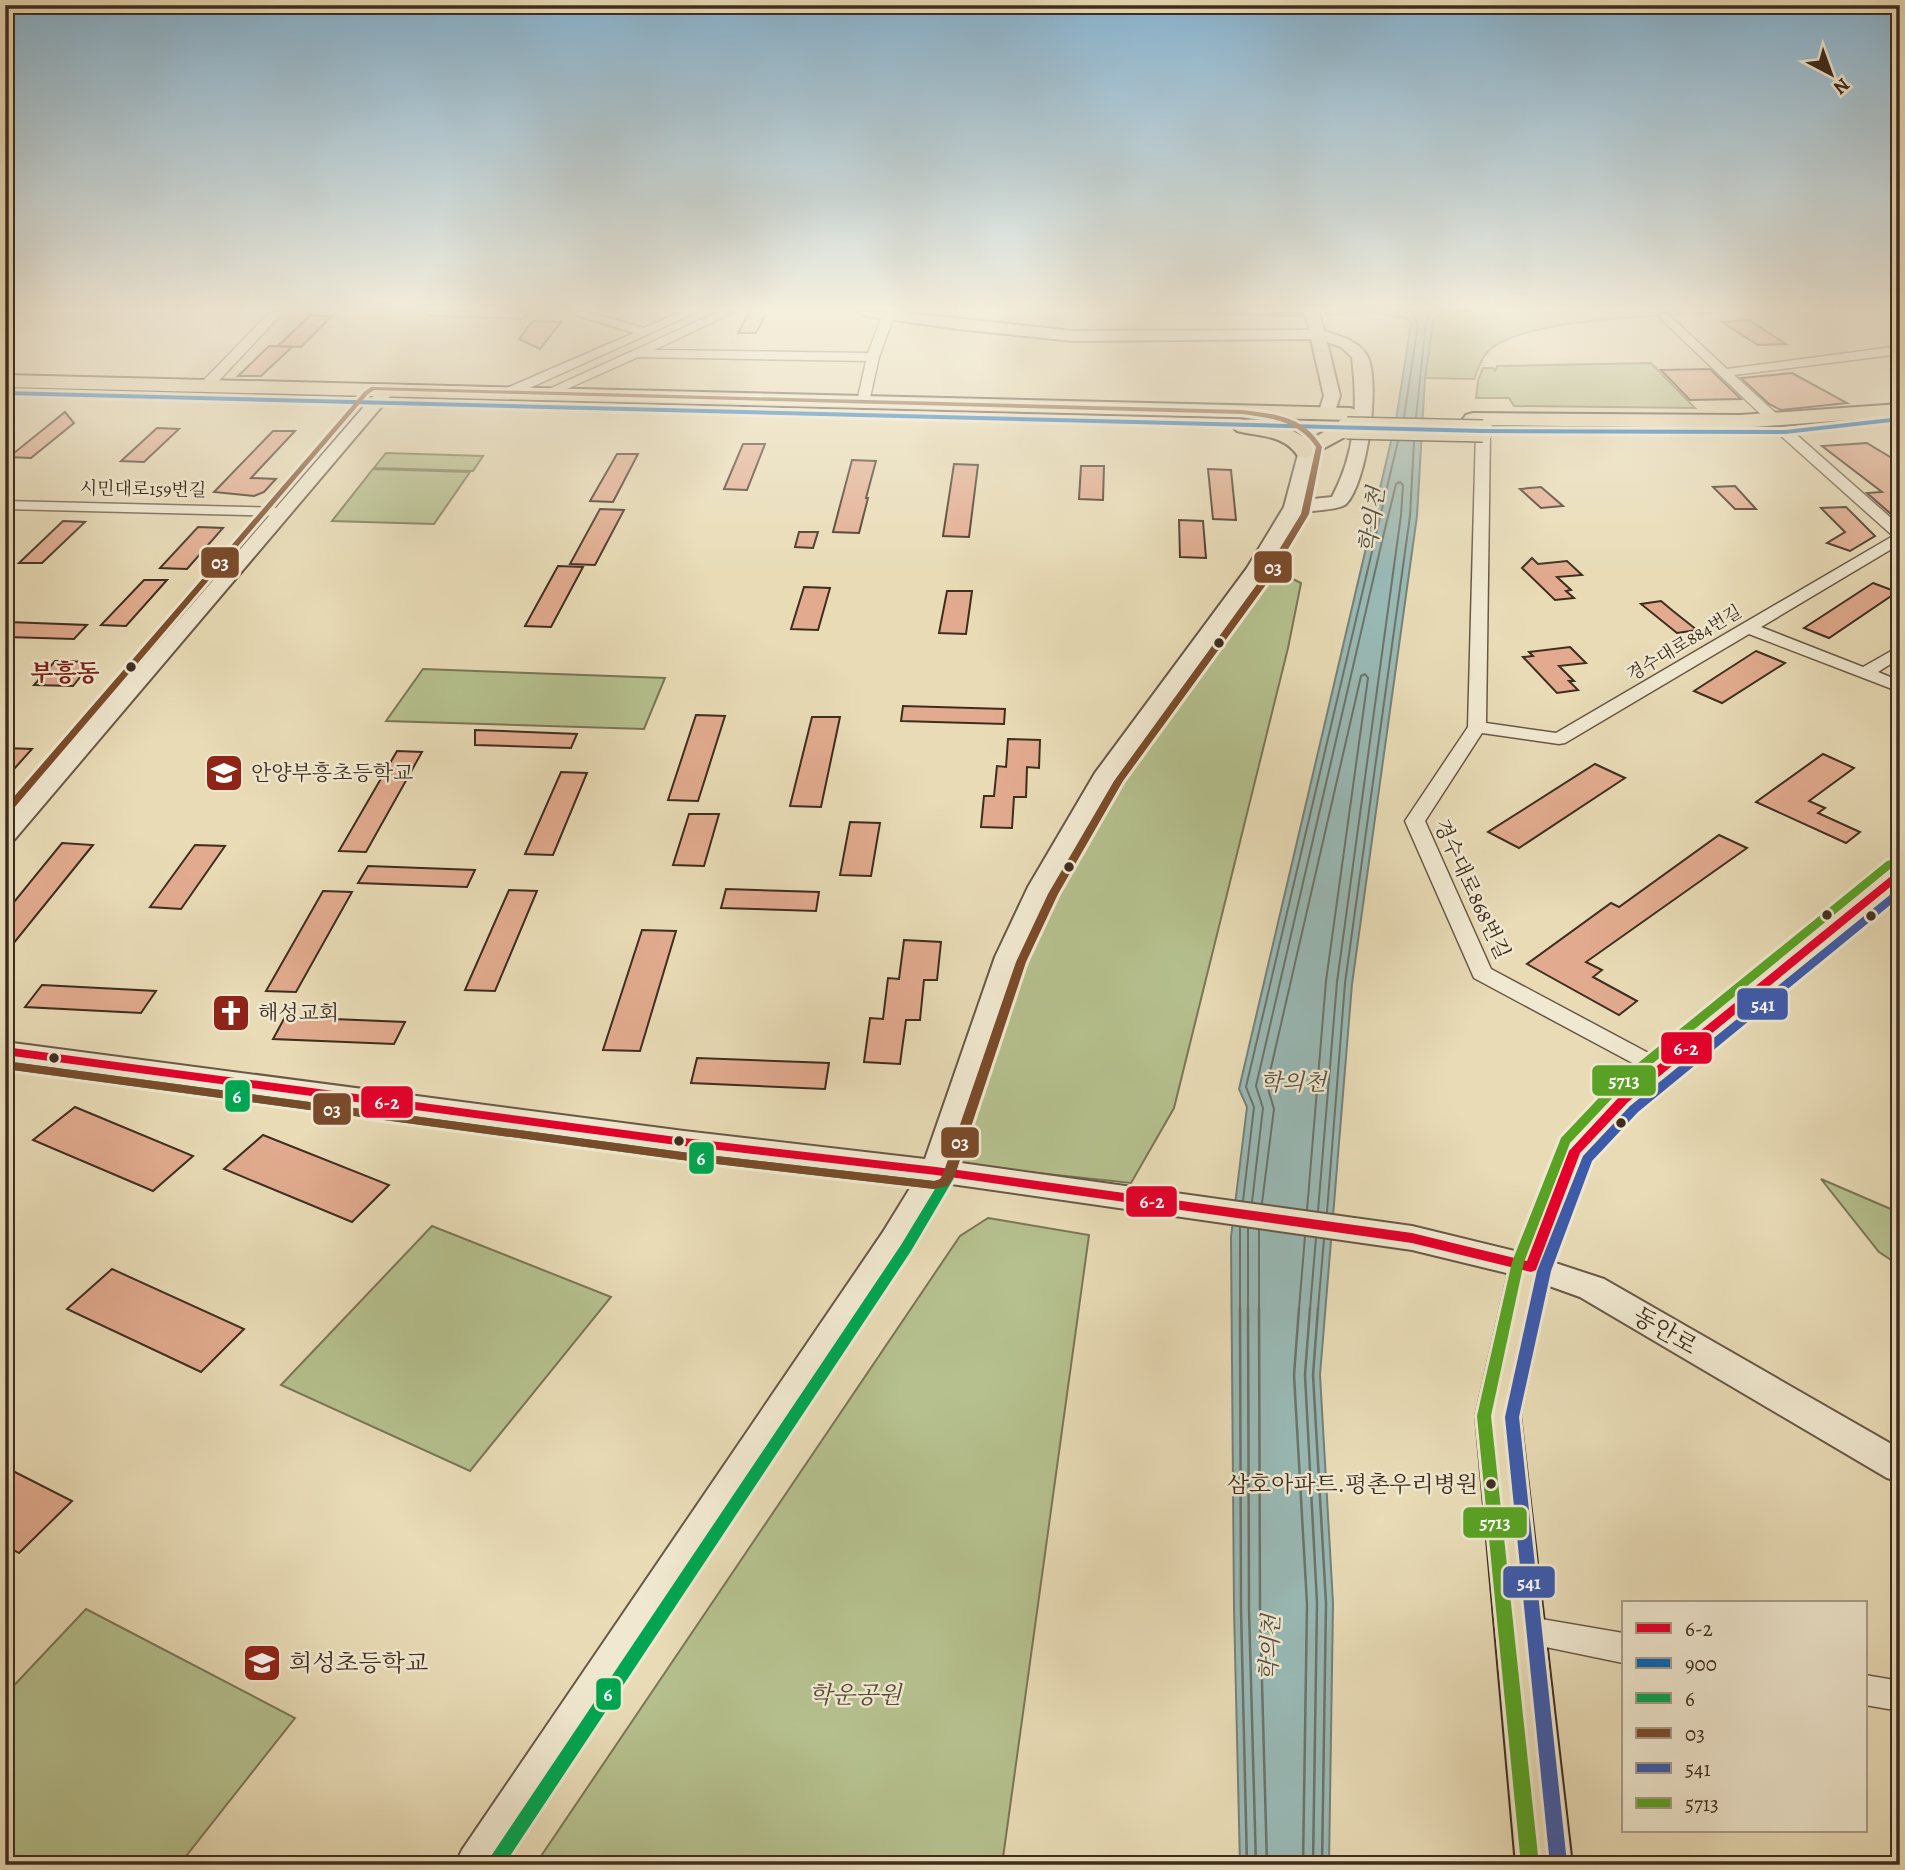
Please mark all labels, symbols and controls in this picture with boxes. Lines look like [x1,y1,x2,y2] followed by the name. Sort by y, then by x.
[1797,38,1867,108] north arrow
[1828,72,1855,101] text: N
[80,476,206,502] street label: 시민대로159번길
[1352,483,1392,555] water label: 학의천
[200,546,240,579] line badge: 03
[211,550,229,576] text: 03
[1253,550,1293,584] line badge: 03
[1264,555,1282,581] text: 03
[1622,599,1746,687] street label: 경수대로884번길
[1212,636,1226,650] unlabelled marker
[30,657,100,689] district label: 부흥동
[124,660,138,674] unlabelled marker
[203,752,245,794] school or university icon: 안양부흥초등학교
[251,759,413,787] place label: 안양부흥초등학교
[1427,814,1517,964] street label: 경수대로868번길
[1062,860,1076,874] unlabelled marker
[1820,908,1834,922] unlabelled marker
[1864,909,1878,923] unlabelled marker
[1736,987,1789,1021] line badge: 541
[210,992,252,1034] church icon: 해성교회
[1751,992,1775,1018] text: 541
[258,999,339,1027] place label: 해성교회
[1660,1031,1713,1065] line badge: 6-2
[1674,1036,1698,1062] text: 6-2
[47,1051,61,1065] unlabelled marker
[1591,1064,1657,1097] line badge: 5713
[1260,1067,1328,1098] water label: 학의천
[1608,1068,1640,1094] text: 5713
[224,1079,251,1113] line badge: 6
[233,1084,242,1110] text: 6
[360,1085,414,1119] line badge: 6-2
[375,1090,399,1116] text: 6-2
[312,1092,352,1126] line badge: 03
[323,1097,341,1123] text: 03
[1614,1116,1628,1130] unlabelled marker
[940,1126,980,1159] line badge: 03
[951,1130,969,1156] text: 03
[672,1134,686,1148] unlabelled marker
[688,1141,715,1175] line badge: 6
[697,1146,706,1172] text: 6
[1125,1185,1178,1218] line badge: 6-2
[1140,1189,1164,1215] text: 6-2
[1627,1300,1703,1362] street label: 동안로
[1227,1469,1478,1500] place label: 삼호아파트.평촌우리병원
[1484,1477,1498,1491] marker: 삼호아파트.평촌우리병원
[1462,1506,1528,1539] line badge: 5713
[1479,1510,1511,1536] text: 5713
[1502,1565,1556,1599] line badge: 541
[1517,1570,1541,1596] text: 541
[1622,1601,1867,1832] legend
[1253,1612,1287,1682] water label: 학의천
[1685,1615,1713,1643] text: 6-2
[241,1642,283,1684] school or university icon: 희성초등학교
[289,1647,428,1679] place label: 희성초등학교
[1685,1650,1717,1678] text: 900
[595,1677,622,1711] line badge: 6
[809,1679,903,1711] park label: 학운공원
[604,1682,613,1708] text: 6
[1685,1685,1695,1713] text: 6
[1685,1720,1705,1748] text: 03
[1685,1755,1711,1783] text: 541
[1685,1790,1719,1818] text: 5713

